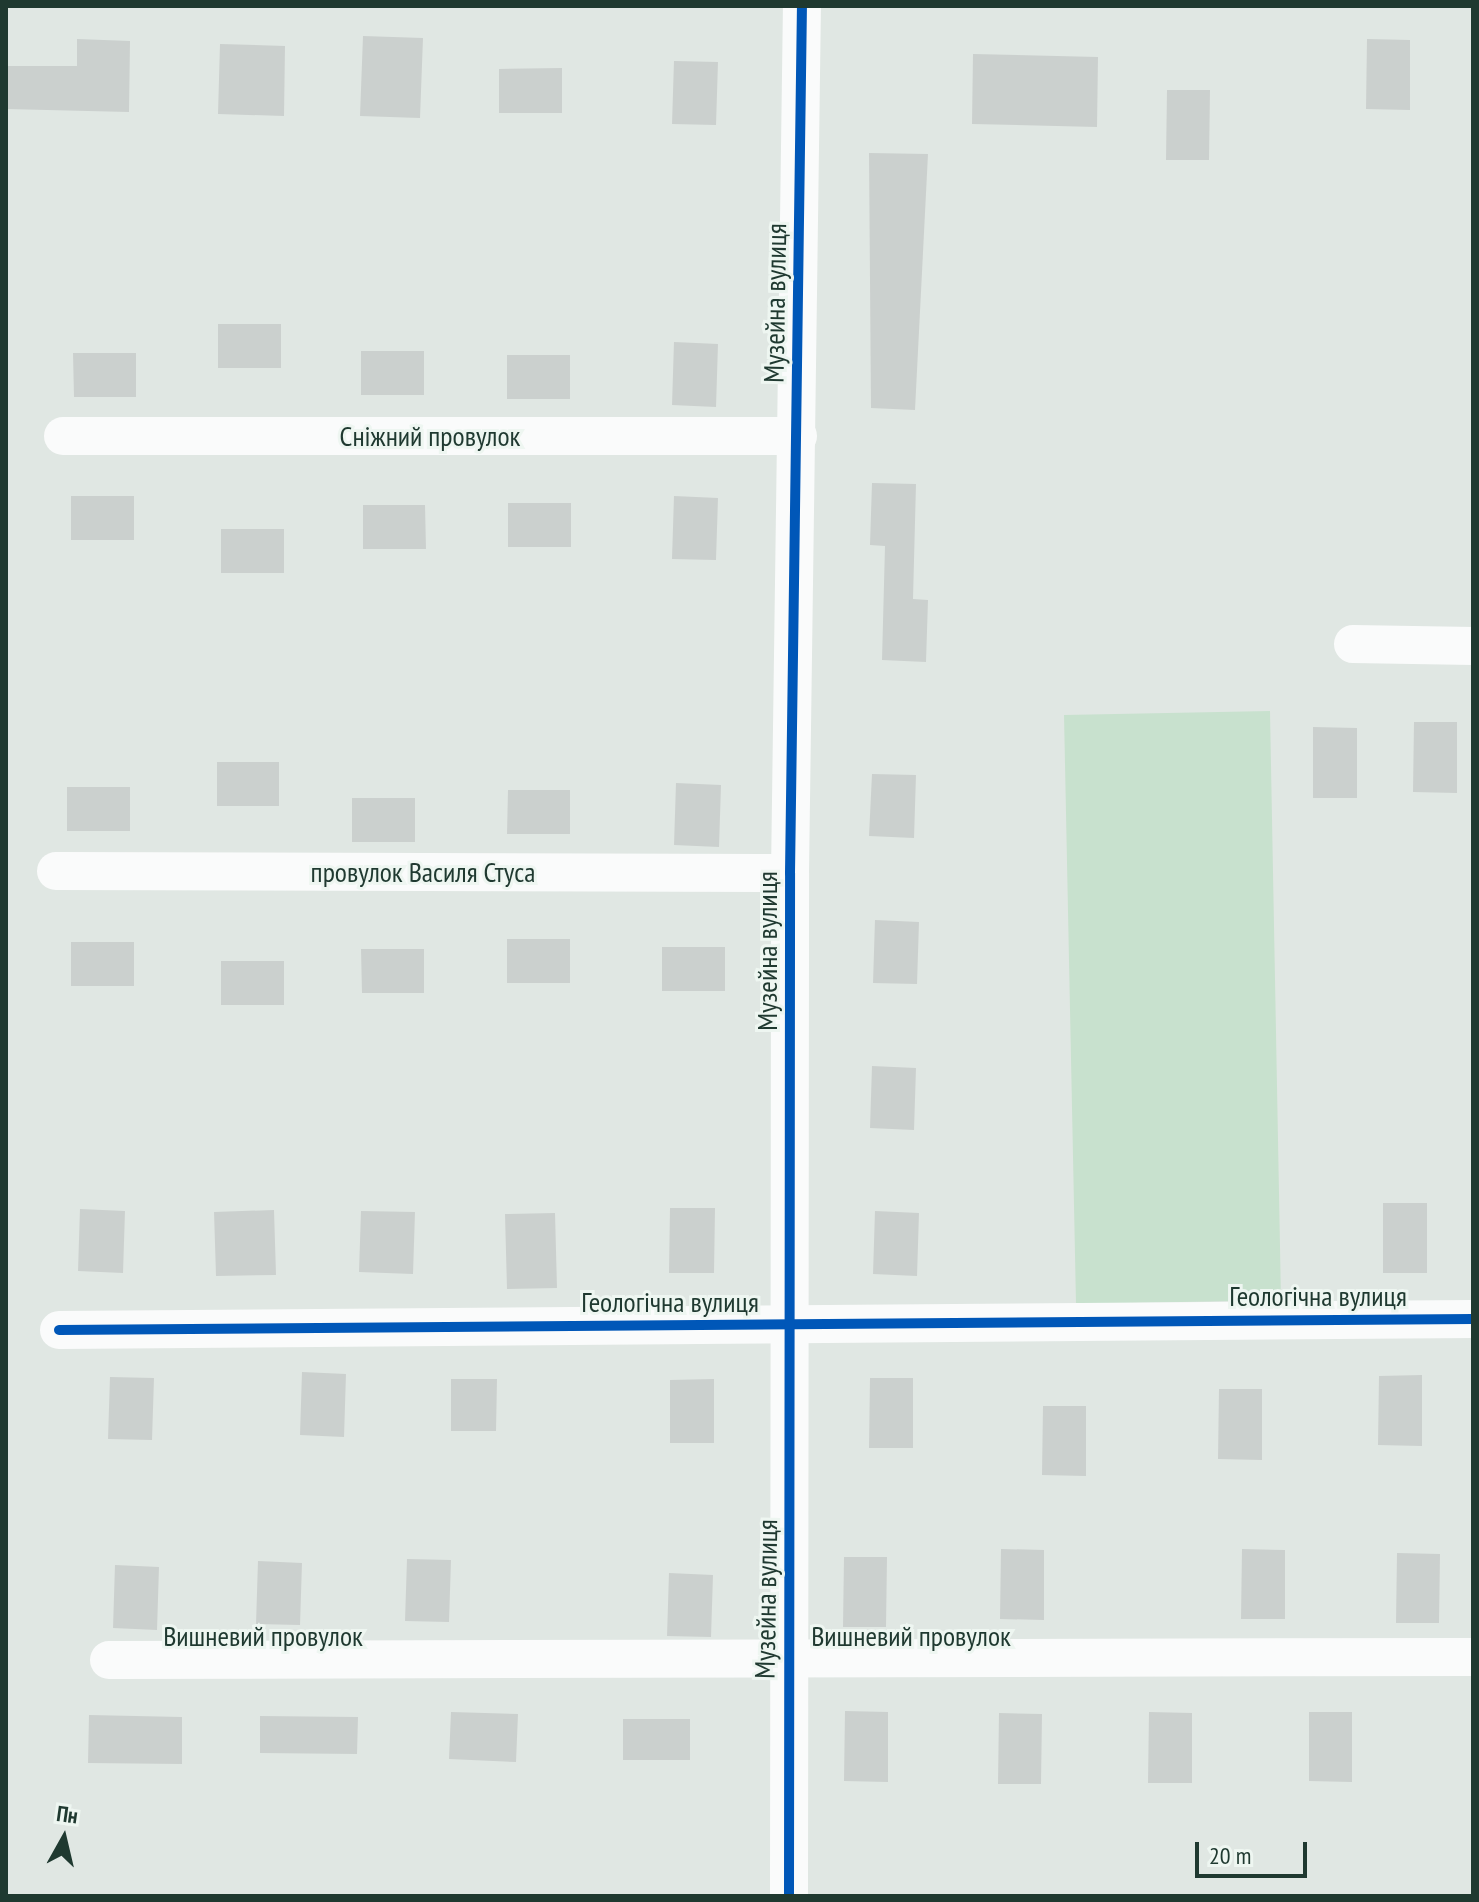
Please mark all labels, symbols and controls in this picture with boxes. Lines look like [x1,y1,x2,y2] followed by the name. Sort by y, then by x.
[757,223,793,383] street label: Музейна вулиця
[340,419,520,453] street label: Сніжний провулок
[311,855,535,889] street label: провулок Василя Стуса
[750,871,784,1031] street label: Музейна вулиця
[1229,1279,1407,1313] street label: Геологічна вулиця
[581,1285,759,1319] street label: Геологічна вулиця
[748,1519,784,1679] street label: Музейна вулиця
[163,1619,363,1653] street label: Вишневий провулок
[811,1619,1011,1653] street label: Вишневий провулок
[24,1798,104,1878] north arrow
[55,1799,80,1830] text: Пн
[1199,1826,1311,1876] scale bar
[1209,1840,1251,1871] text: 20 m

